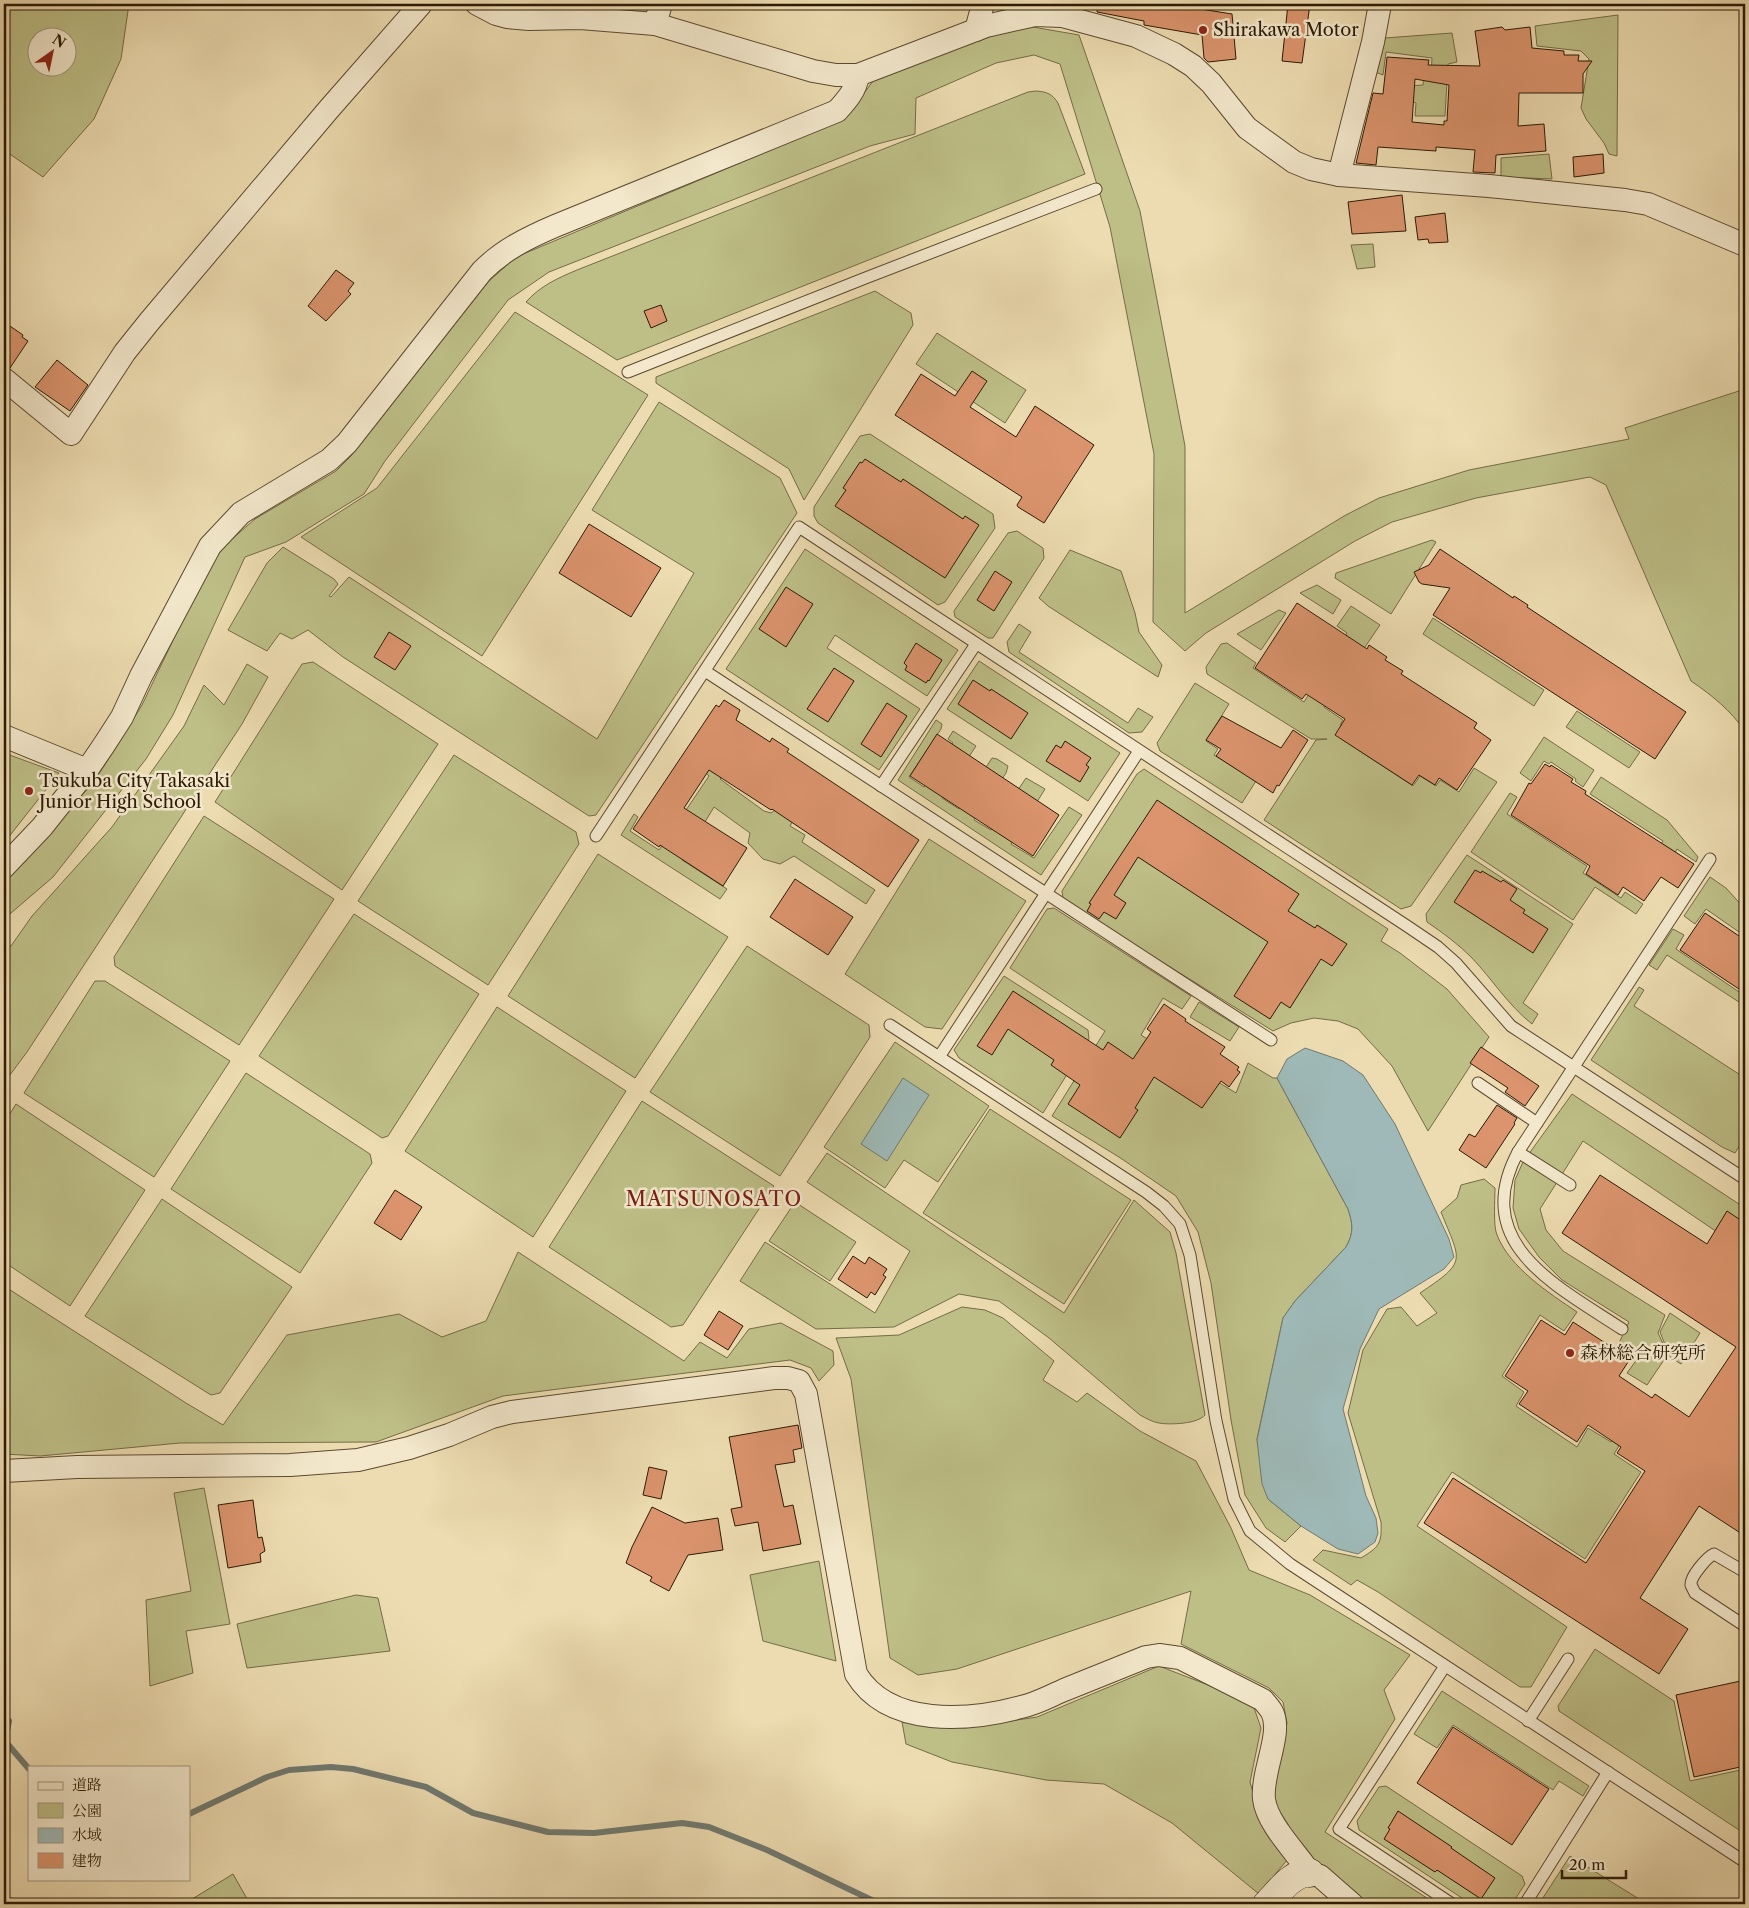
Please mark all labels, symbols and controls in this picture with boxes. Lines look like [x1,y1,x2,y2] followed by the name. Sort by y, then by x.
[1213,19,1359,41] place label: Shirakawa Motor
[1197,24,1209,36] marker: Shirakawa Motor
[28,28,78,78] north arrow
[49,30,69,52] text: N
[36,770,231,813] place label: Tsukuba City Takasaki Junior High School
[23,785,35,797] marker: Tsukuba City Takasaki Junior High School
[626,1187,802,1211] district label: MATSUNOSATO
[1580,1342,1706,1364] place label: 森林総合研究所
[1564,1347,1576,1359] marker: 森林総合研究所
[28,1766,190,1880] legend
[72,1775,102,1794] text: 道路
[72,1801,102,1820] text: 公園
[72,1825,102,1844] text: 水域
[1562,1848,1625,1880] scale bar
[72,1851,102,1870] text: 建物
[1569,1855,1605,1874] text: 20 m

